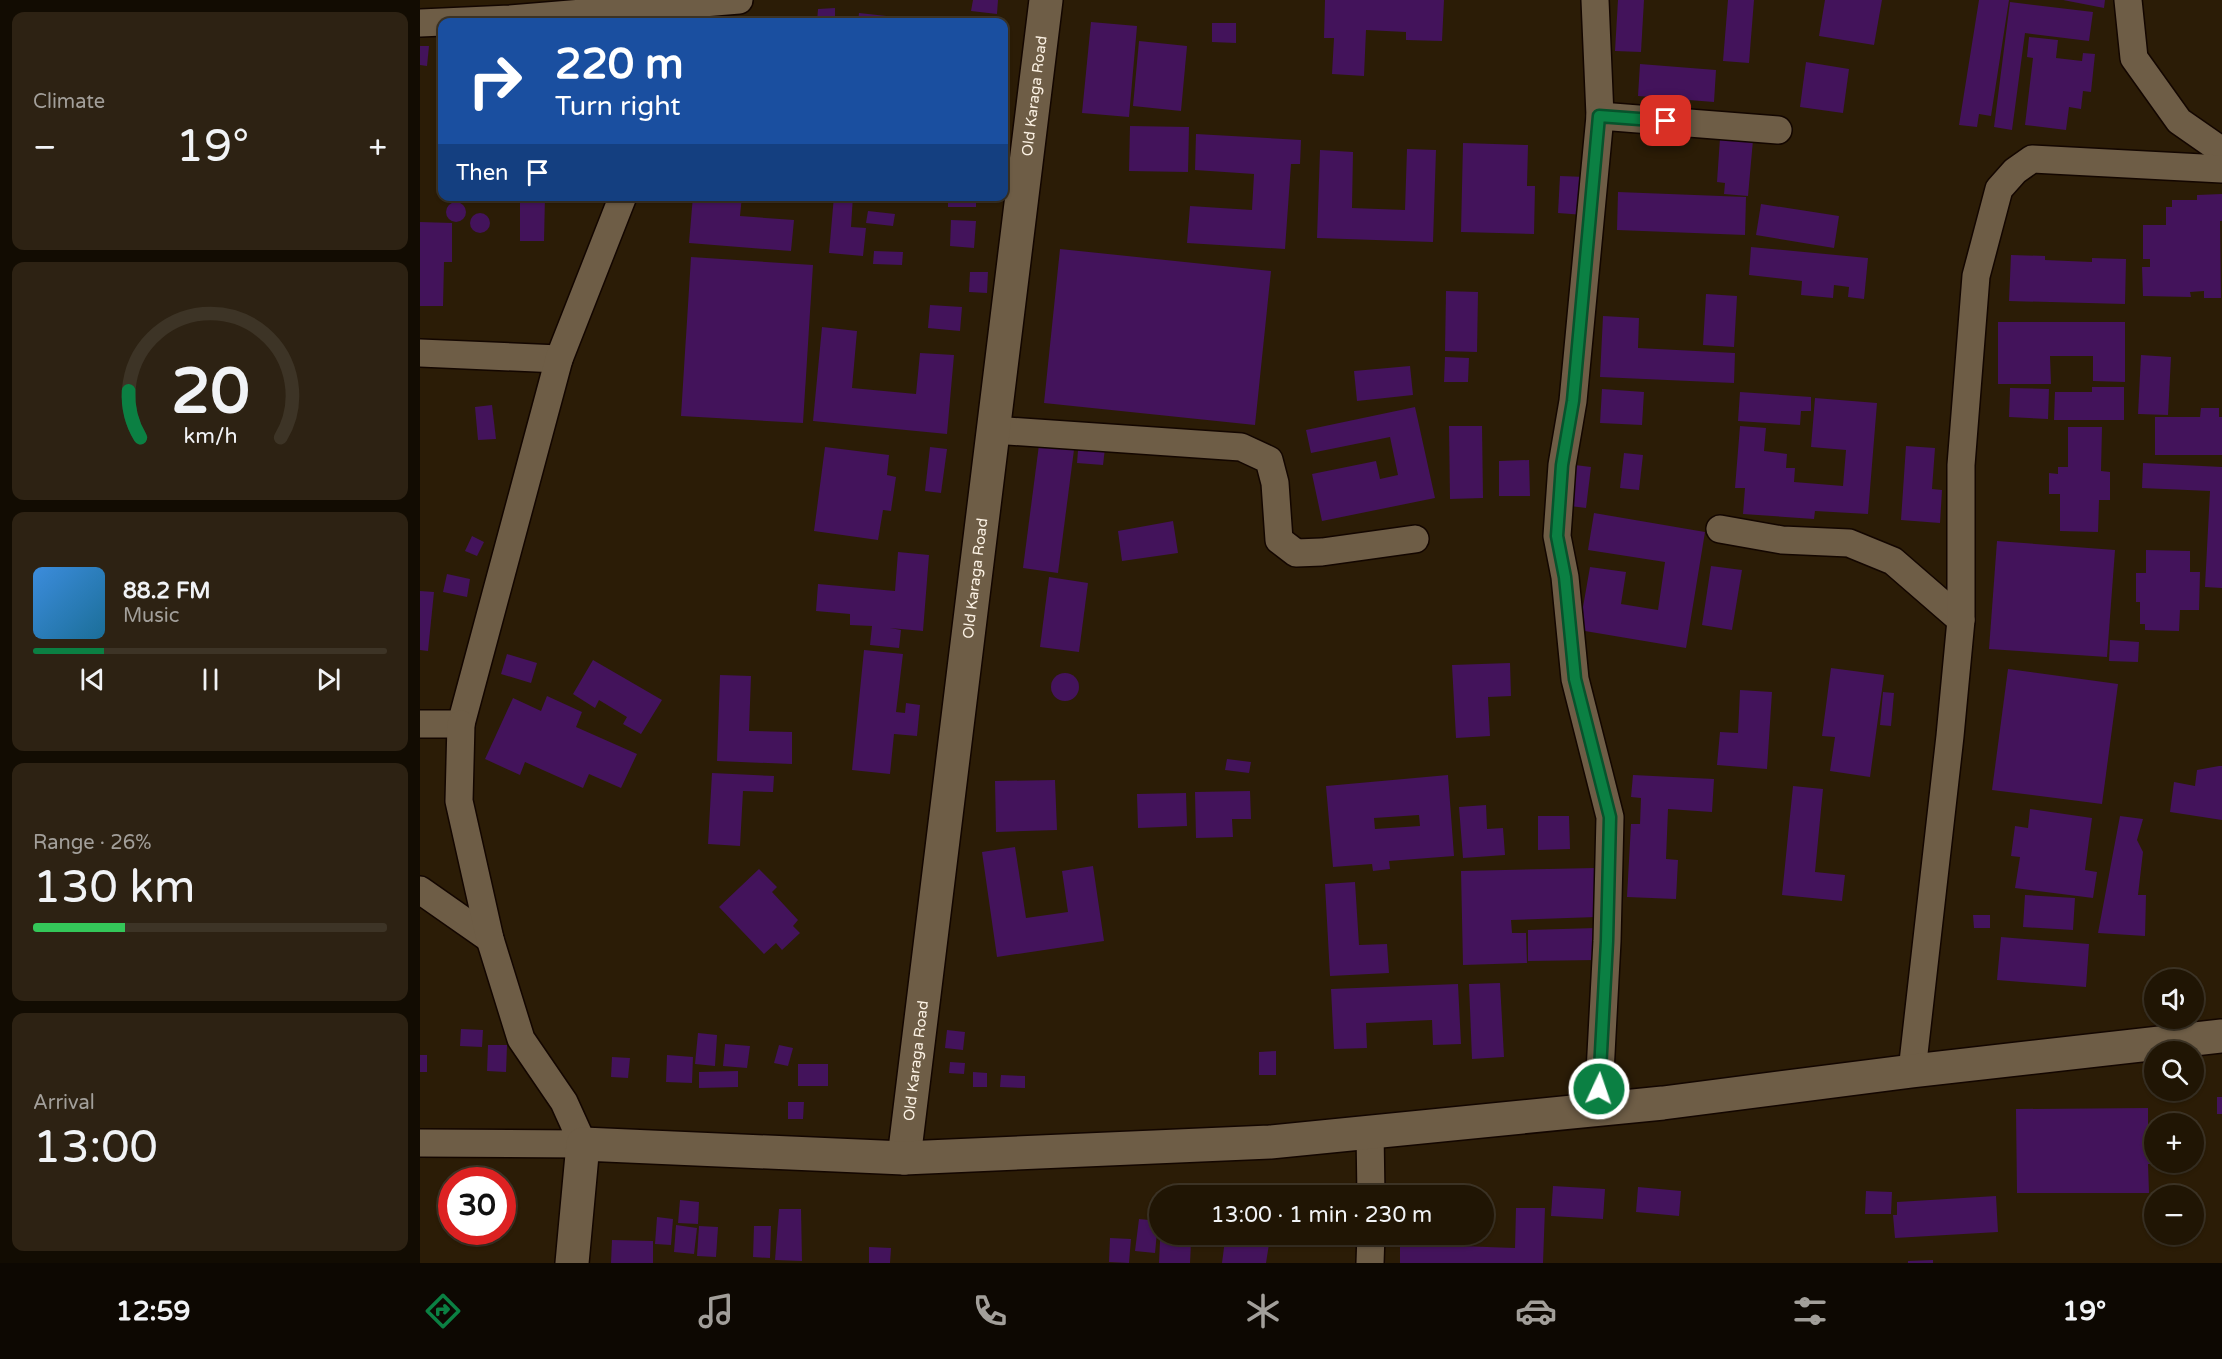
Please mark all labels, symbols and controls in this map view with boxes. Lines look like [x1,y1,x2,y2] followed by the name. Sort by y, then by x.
[1018,35,1051,157] street label: Old Karaga Road
[555,39,684,90] text: 220 m
[456,42,534,120] icon: right
[33,90,105,114] text: Climate
[555,90,681,123] text: Turn right
[1640,95,1691,146] pin
[1649,104,1682,137] icon: arrive
[176,120,249,174] text: 19°
[33,128,57,167] text: −
[368,128,387,167] text: +
[521,156,554,189] icon: arrive
[456,160,509,186] text: Then
[171,355,249,430] text: 20
[183,424,237,450] text: km/h
[959,517,991,640] street label: Old Karaga Road
[123,578,211,604] text: 88.2 FM
[123,604,179,628] text: Music
[76,663,109,696] icon: previous
[194,663,227,696] icon: pause
[312,663,345,696] icon: next
[33,831,152,855] text: Range · 26%
[33,861,195,915] text: 130 km
[2144,969,2204,1245] map controls
[2144,969,2204,1029] button: sound
[900,999,932,1122] street label: Old Karaga Road
[2144,1041,2204,1101] button: search
[1567,1057,1631,1121] position arrow
[33,1091,95,1115] text: Arrival
[2144,1113,2204,1173] button: +
[33,1121,158,1175] text: 13:00
[438,1167,516,1245] speed limit sign: 30
[2144,1185,2204,1245] button: −
[1211,1202,1432,1228] text: 13:00 · 1 min · 230 m
[422,1290,464,1332] icon: directions
[695,1290,737,1332] icon: music
[969,1290,1011,1332] icon: phone
[1242,1290,1284,1332] icon: climate
[1515,1290,1557,1332] icon: car
[1789,1290,1831,1332] icon: filters
[116,1295,191,1328] text: 12:59
[2062,1295,2106,1328] text: 19°

